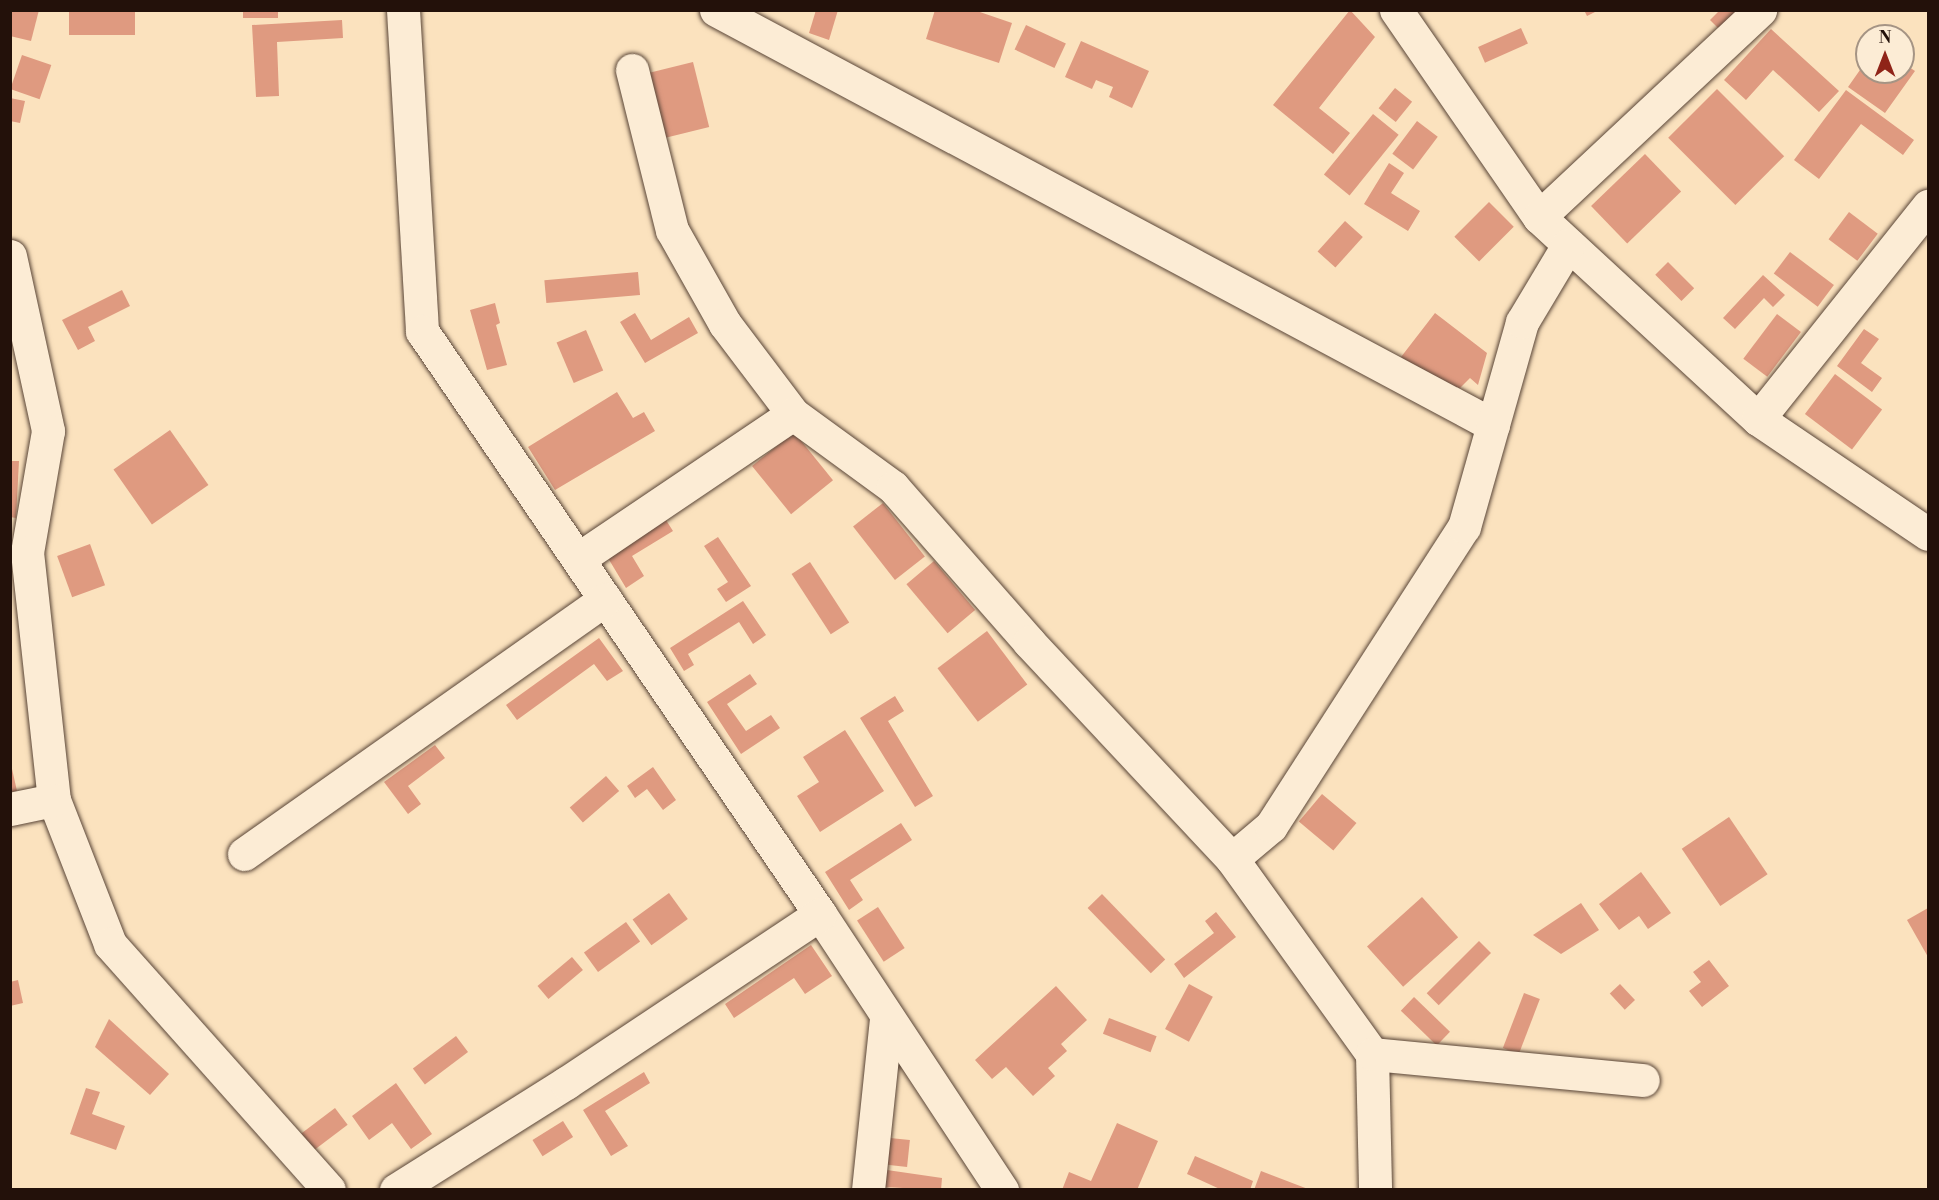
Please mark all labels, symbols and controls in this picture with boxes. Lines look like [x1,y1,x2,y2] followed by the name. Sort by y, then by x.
[1855,24,1915,84] north arrow
[1879,28,1891,48] text: N

